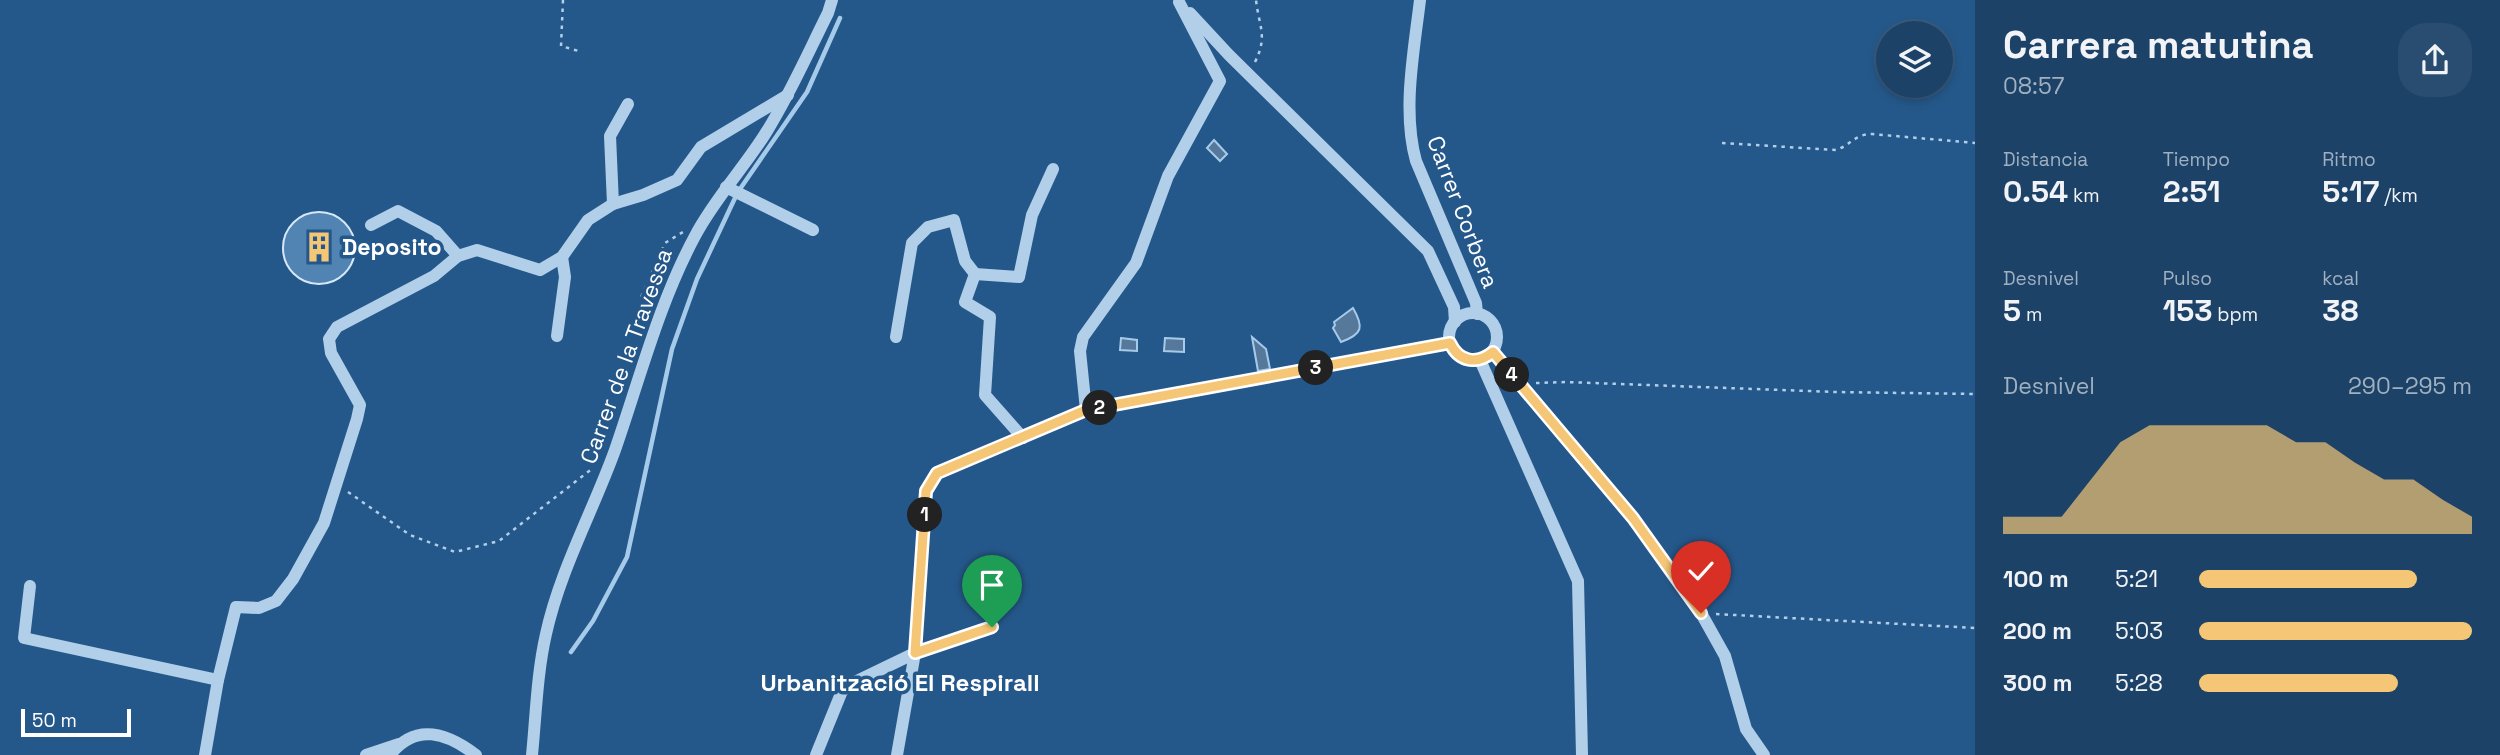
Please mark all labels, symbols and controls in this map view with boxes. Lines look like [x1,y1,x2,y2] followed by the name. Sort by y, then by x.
[1876,21,1953,98] map controls
[1876,21,1953,98] button: layers
[2003,21,2314,69] text: Carrera matutina
[2398,23,2472,97] button: share
[2003,71,2064,101] text: 08:57
[1420,132,1506,292] street label: Carrer Corbera
[2003,147,2088,172] text: Distancia
[2163,147,2230,172] text: Tiempo
[2322,147,2376,172] text: Ritmo
[2003,172,2068,211] text: 0.54
[2163,172,2220,211] text: 2:51
[2322,172,2379,211] text: 5:17
[2068,183,2100,208] text: km
[2379,183,2418,208] text: /km
[302,230,336,264] building icon: Deposito
[342,232,442,262] place label: Deposito
[573,244,679,468] street label: Carrer de la Travessa
[2003,266,2079,291] text: Desnivel
[2163,266,2212,291] text: Pulso
[2322,266,2359,291] text: kcal
[2003,291,2021,330] text: 5
[2163,291,2212,330] text: 153
[2322,291,2359,330] text: 38
[2021,302,2042,327] text: m
[2212,302,2258,327] text: bpm
[1298,350,1334,386] pin: 3
[1310,355,1321,380] text: 3
[1494,358,1530,392] pin: 4
[1505,362,1518,387] text: 4
[2003,371,2095,401] text: Desnivel
[2348,371,2472,401] text: 290–295 m
[1082,390,1118,426] pin: 2
[1094,395,1105,420] text: 2
[908,498,942,532] pin: 1
[920,502,929,527] text: 1
[1671,541,1731,613] pin
[1682,552,1720,590] icon: check
[962,555,1022,627] pin
[2003,564,2069,594] text: 100 m
[2115,564,2158,594] text: 5:21
[973,566,1011,604] icon: arrive
[2003,616,2072,646] text: 200 m
[2115,616,2163,646] text: 5:03
[760,667,1040,698] district label: Urbanització El Respirall
[2003,668,2072,698] text: 300 m
[2115,668,2163,698] text: 5:28
[21,706,131,738] scale bar
[32,708,77,733] text: 50 m

